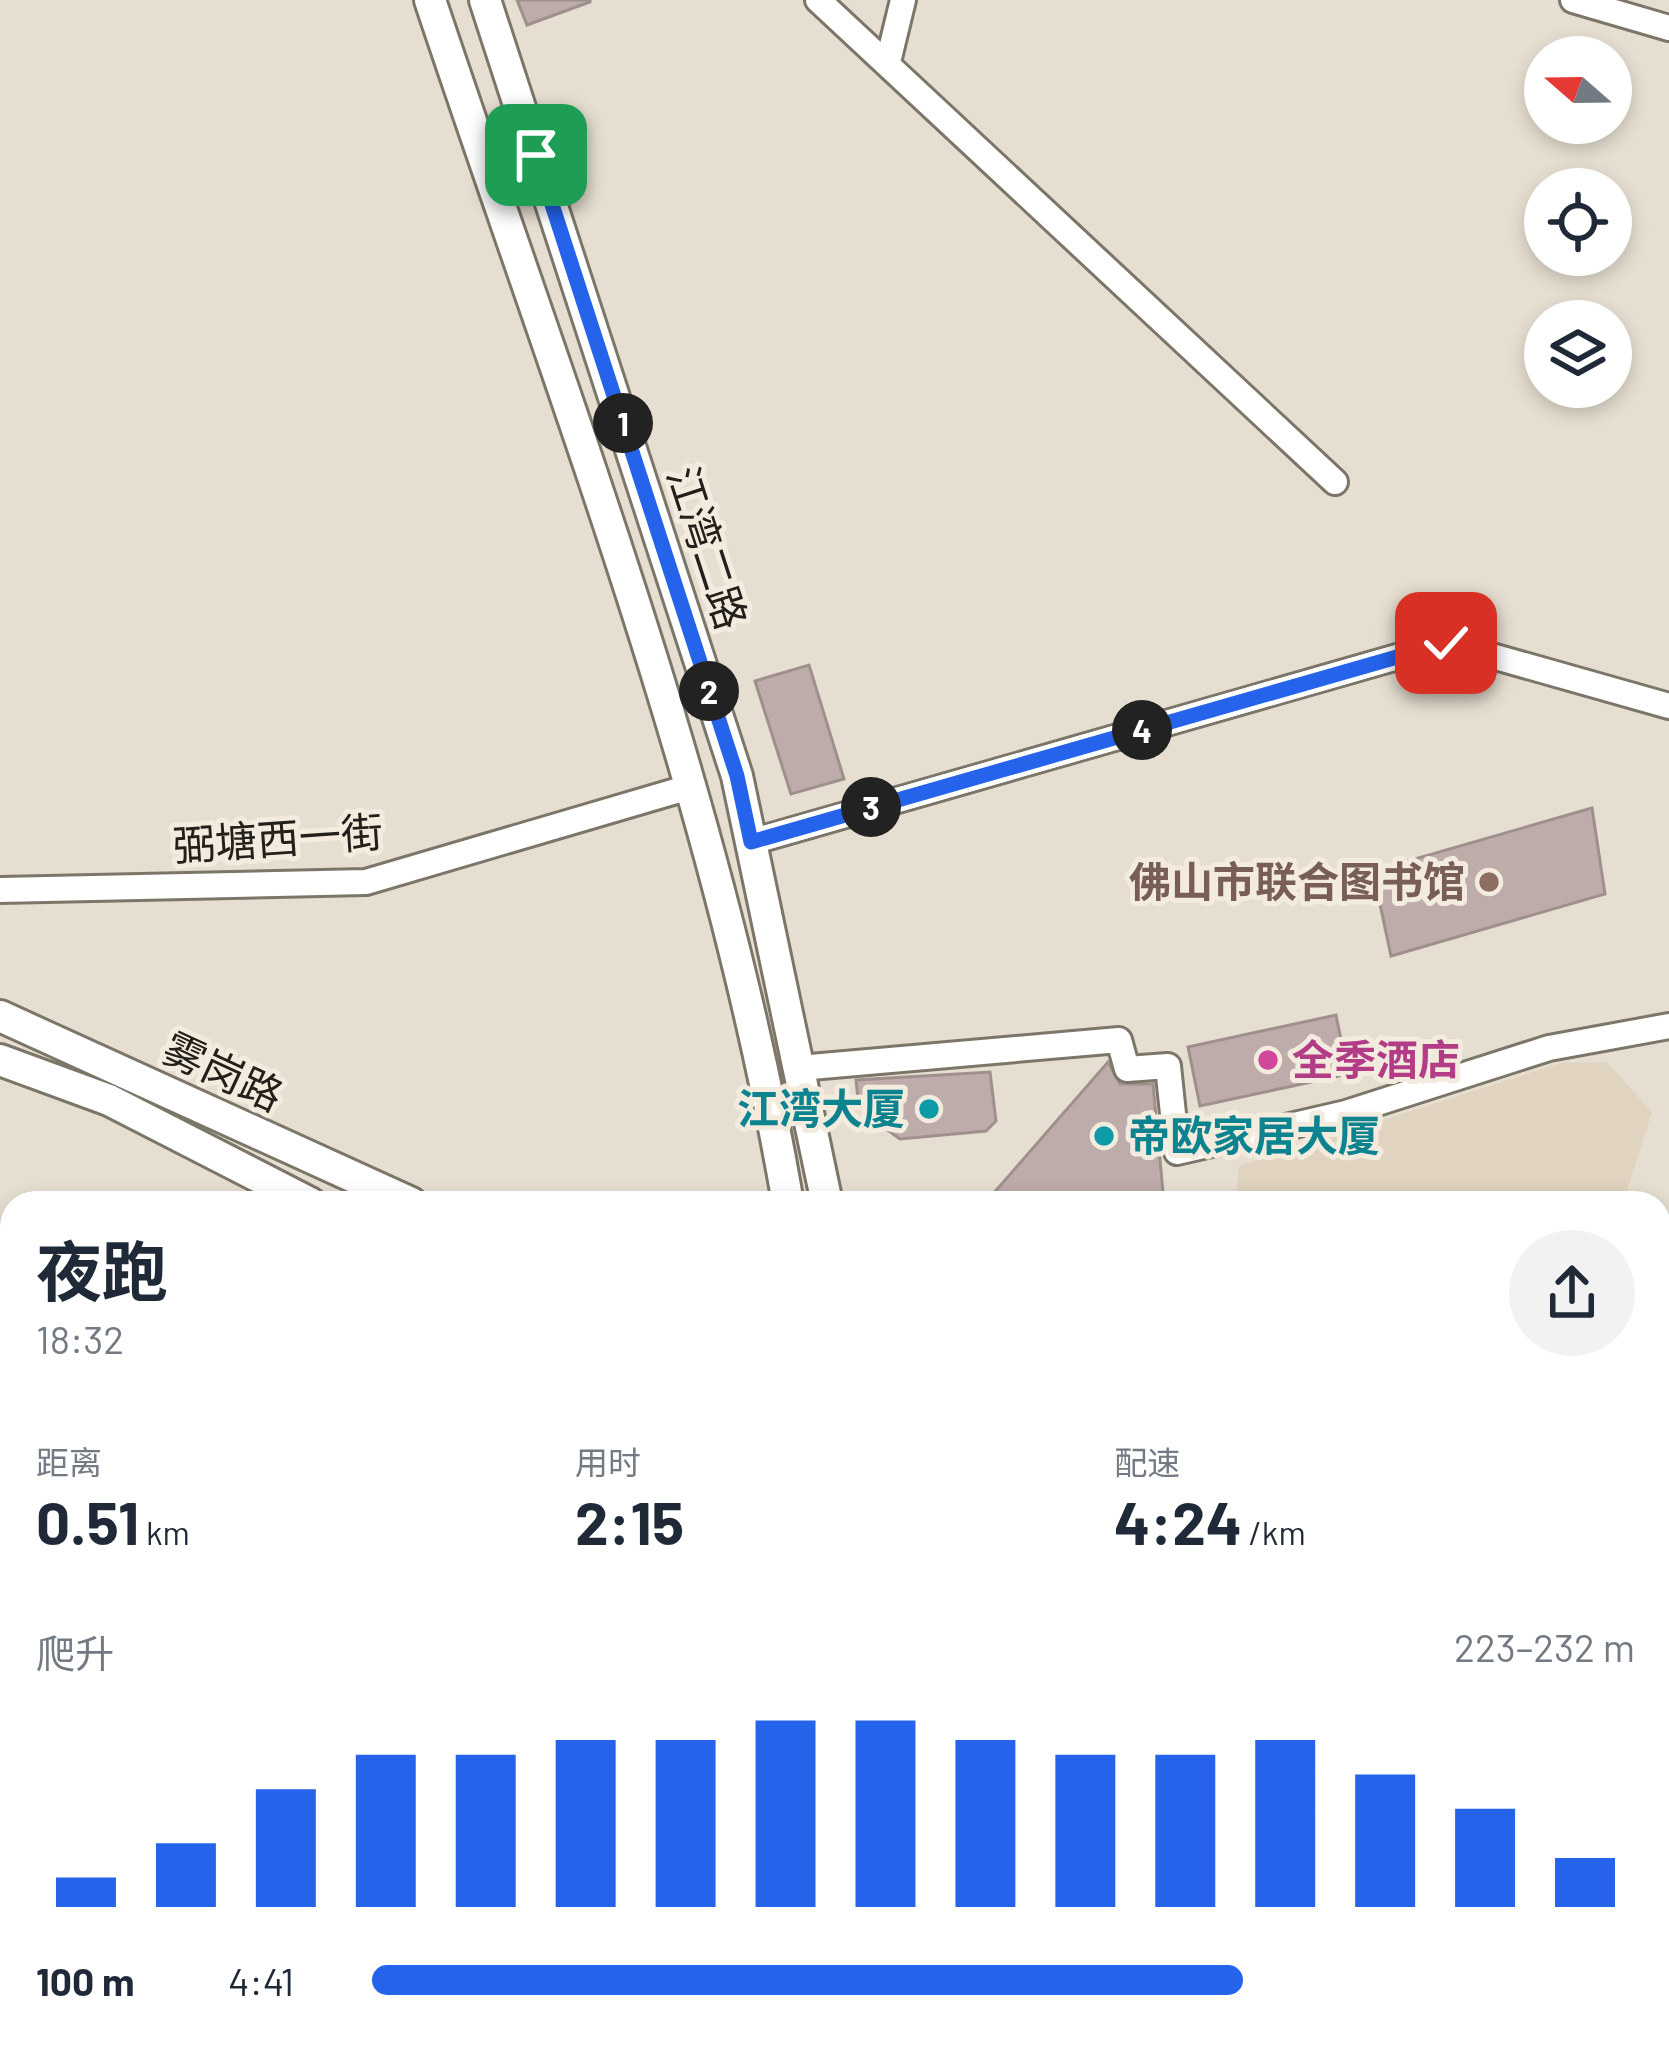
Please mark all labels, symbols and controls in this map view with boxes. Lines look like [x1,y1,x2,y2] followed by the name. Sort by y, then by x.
[1524,36,1632,144] north arrow
[1524,36,1632,408] map controls
[485,104,587,206] pin
[503,122,569,188] icon: arrive
[1524,168,1632,276] button: locate
[1524,300,1632,408] button: layers
[593,393,653,453] pin: 1
[617,403,629,443] text: 1
[659,460,759,635] street label: 江湾二路
[1395,592,1497,694] pin
[1413,610,1479,676] icon: check
[679,661,739,721] pin: 2
[700,671,718,711] text: 2
[1112,700,1172,760] pin: 4
[1132,710,1152,750] text: 4
[841,777,901,837] pin: 3
[862,787,880,827] text: 3
[171,805,384,869] street label: 弼塘西一街
[1129,855,1465,905] place label: 佛山市联合图书馆
[1476,869,1502,895] marker: 佛山市联合图书馆
[156,1021,292,1119] street label: 雾岗路
[1292,1033,1460,1083] place label: 全季酒店
[1255,1047,1281,1073] marker: 全季酒店
[737,1082,905,1132] place label: 江湾大厦
[916,1096,942,1122] marker: 江湾大厦
[1128,1109,1380,1159] place label: 帝欧家居大厦
[1091,1123,1117,1149] marker: 帝欧家居大厦
[36,1230,168,1309] text: 夜跑
[1509,1230,1635,1356] button: share
[36,1315,124,1362] text: 18:32
[36,1442,102,1482] text: 距离
[575,1442,641,1482] text: 用时
[1114,1442,1180,1482] text: 配速
[36,1485,139,1557] text: 0.51
[575,1485,684,1557] text: 2:15
[1114,1485,1242,1557] text: 4:24
[139,1512,190,1552] text: km
[1242,1512,1306,1552] text: /km
[1454,1623,1635,1670] text: 223–232 m
[36,1629,114,1676] text: 爬升
[36,1957,135,2004] text: 100 m
[228,1957,294,2004] text: 4:41

